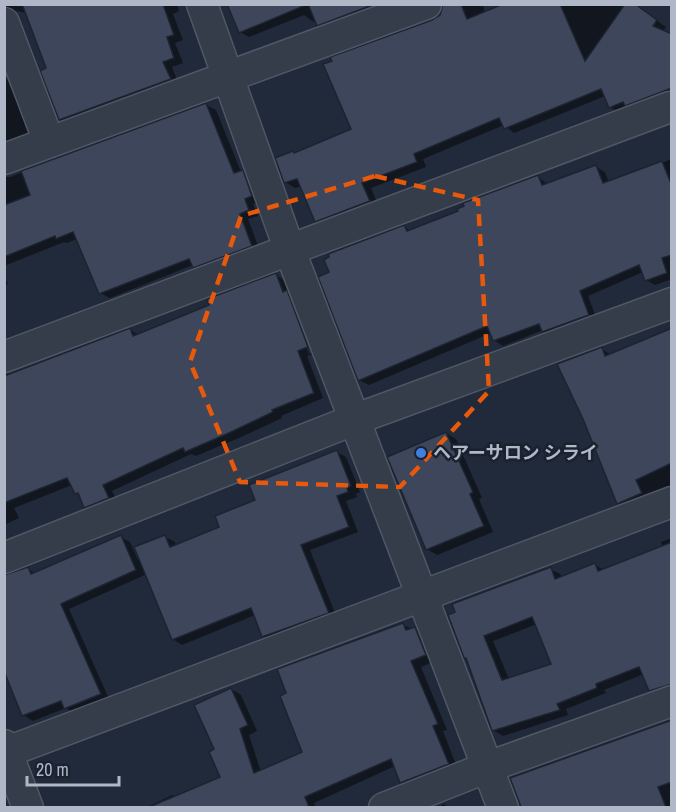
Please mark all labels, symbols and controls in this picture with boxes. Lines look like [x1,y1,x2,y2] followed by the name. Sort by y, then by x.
[433,440,598,465] place label: ヘアーサロン シライ
[414,446,428,460] marker: ヘアーサロン シライ
[27,749,118,787] scale bar
[36,757,69,782] text: 20 m

